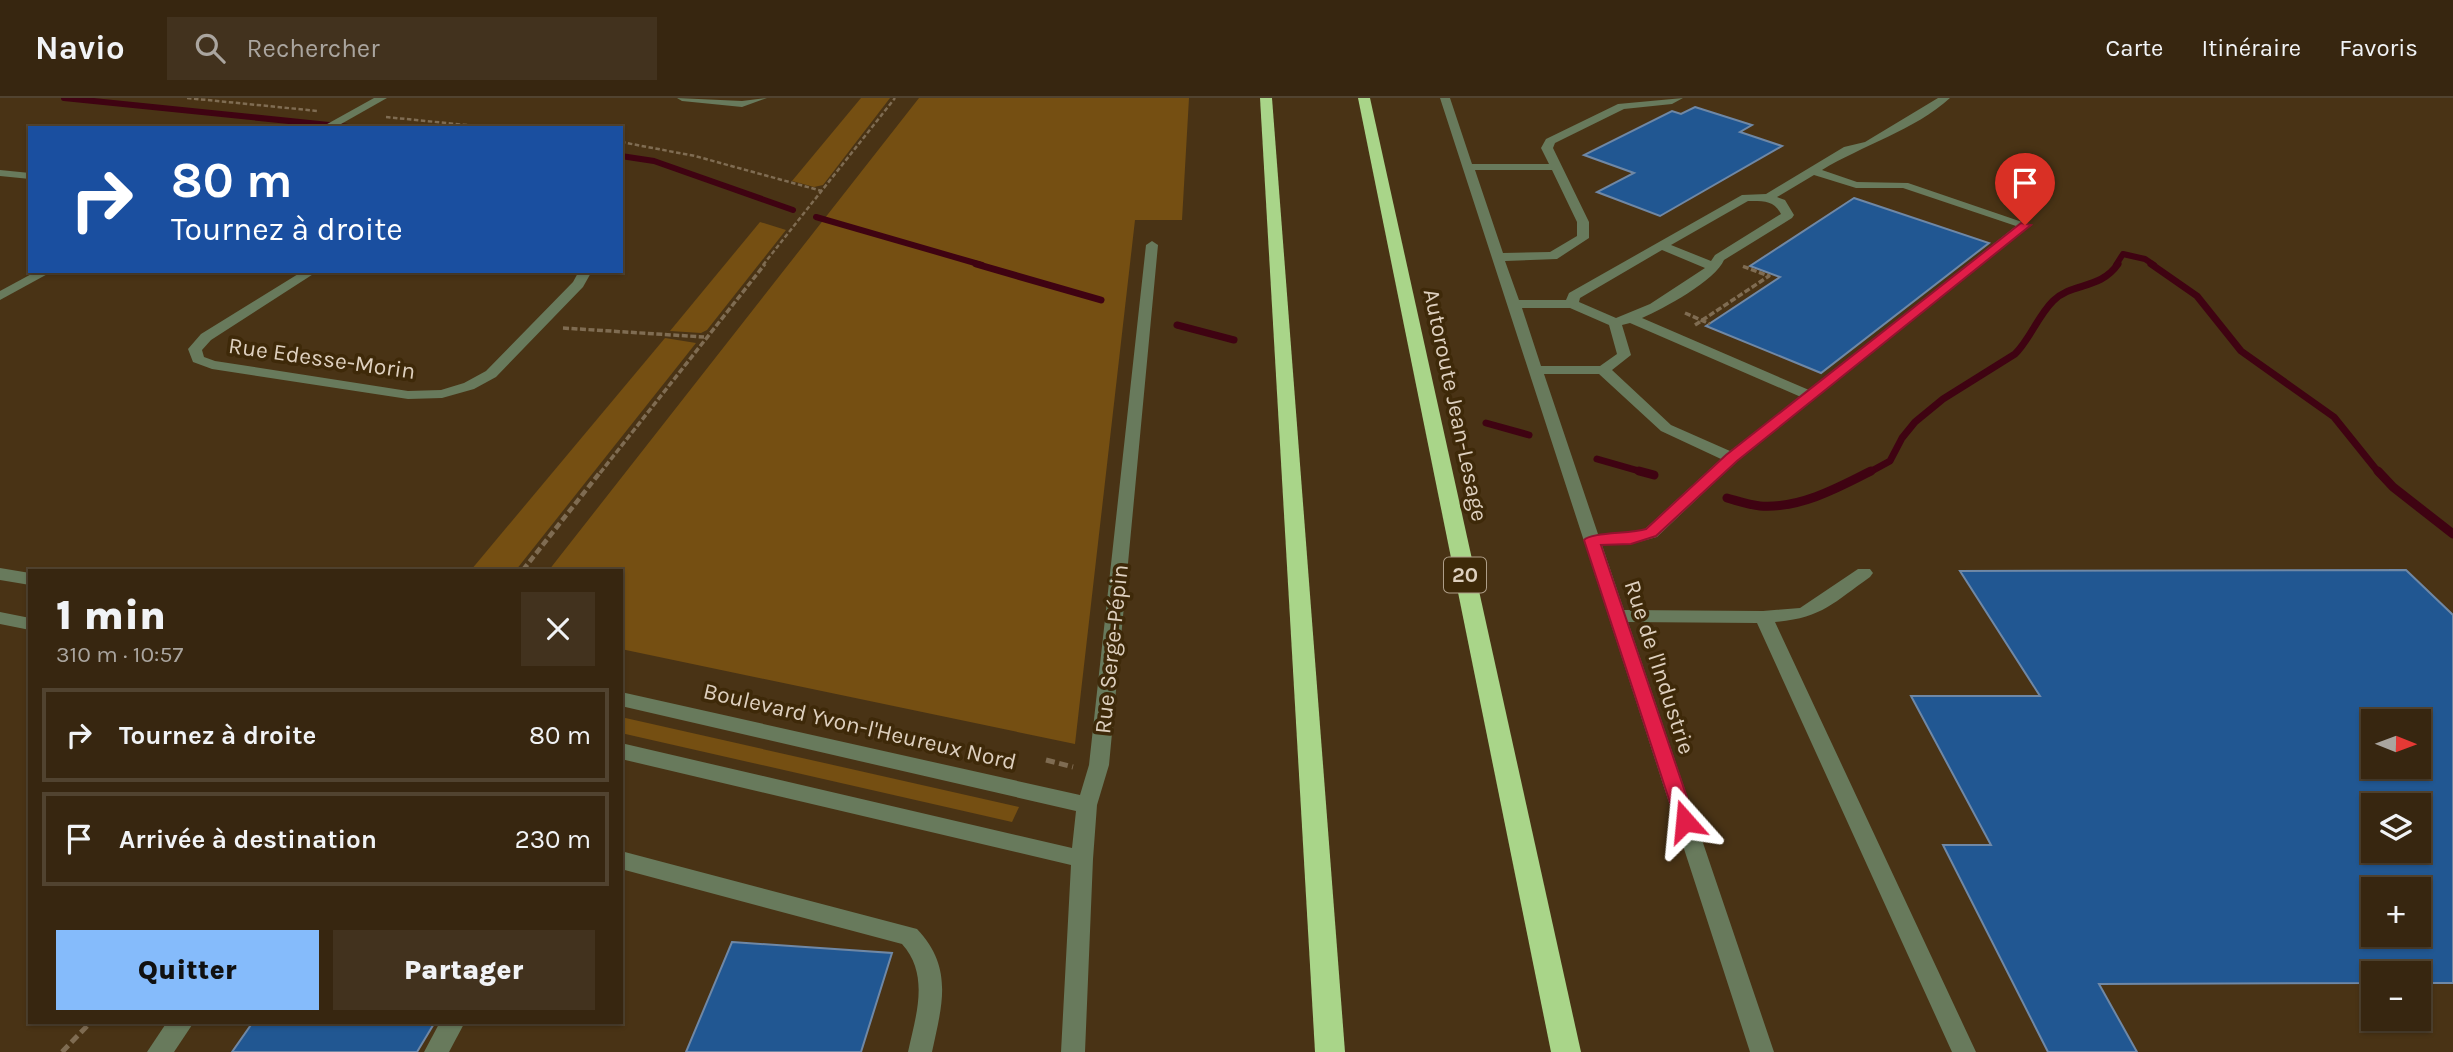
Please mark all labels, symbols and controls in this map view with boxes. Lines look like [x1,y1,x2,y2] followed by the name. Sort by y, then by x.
[167,17,657,80] search box
[35,29,125,67] text: Navio
[191,29,229,67] icon: search
[247,33,380,64] text: Rechercher
[2105,34,2163,62] text: Carte
[2201,34,2301,62] text: Itinéraire
[2339,34,2418,62] text: Favoris
[171,152,293,209] text: 80 m
[1995,153,2055,225] pin
[56,154,147,245] icon: right
[2006,164,2044,202] icon: arrive
[171,211,403,248] text: Tournez à droite
[1418,286,1493,524] street label: Autoroute Jean-Lesage
[227,332,417,385] street label: Rue Edesse-Morin
[1444,558,1486,592] road number: 20
[1089,563,1134,735] street label: Rue Serge-Pépin
[1619,577,1700,758] street label: Rue de l'Industrie
[56,590,166,640] text: 1 min
[521,592,595,666] button: close
[56,641,183,668] text: 310 m · 10:57
[701,677,1019,776] street label: Boulevard Yvon-l'Heureux Nord
[2361,709,2431,779] north arrow
[2361,709,2431,1031] map controls
[60,716,98,754] icon: right
[119,720,316,751] text: Tournez à droite
[529,720,591,751] text: 80 m
[1648,784,1722,858] position arrow
[2361,793,2431,863] button: layers
[60,820,98,858] icon: arrive
[119,824,377,855] text: Arrivée à destination
[515,824,591,855] text: 230 m
[2361,877,2431,947] button: +
[56,930,319,1010] button: Quitter
[333,930,595,1010] button: Partager
[2361,961,2431,1031] button: −

